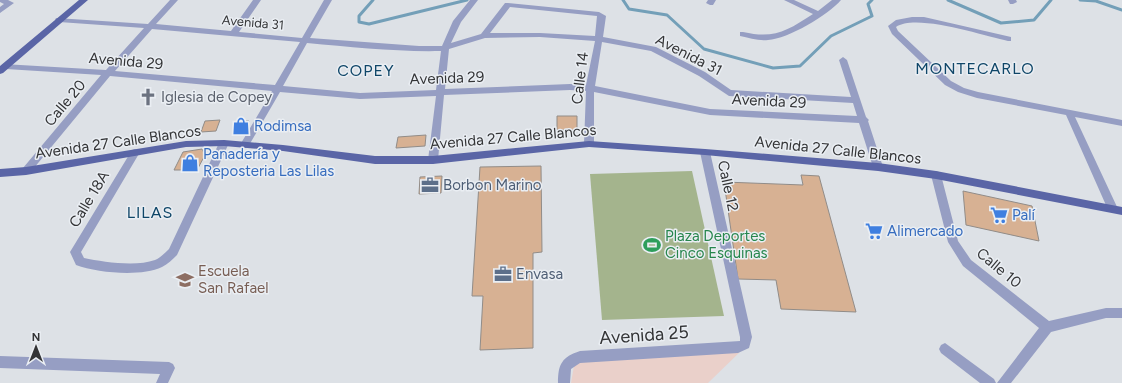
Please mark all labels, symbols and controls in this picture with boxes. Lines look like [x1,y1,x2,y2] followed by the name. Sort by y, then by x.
[221,12,285,33] street label: Avenida 31
[653,31,725,79] street label: Avenida 31
[88,49,164,73] street label: Avenida 29
[568,51,592,105] street label: Calle 14
[915,59,1035,78] district label: MONTECARLO
[337,61,395,80] district label: COPEY
[409,68,485,88] street label: Avenida 29
[40,76,90,130] street label: Calle 20
[138,87,158,107] church icon: Iglesia de Copey
[161,88,272,106] place label: Iglesia de Copey
[731,90,807,112] street label: Avenida 29
[231,116,251,136] shop icon: Rodimsa
[254,117,312,135] place label: Rodimsa
[34,121,202,163] street label: Avenida 27 Calle Blancos
[429,121,597,153] street label: Avenida 27 Calle Blancos
[754,132,922,168] street label: Avenida 27 Calle Blancos
[203,145,334,180] place label: Panadería y Reposteria Las Lilas
[180,153,200,173] shop icon: Panadería y Reposteria Las Lilas
[714,159,742,213] street label: Calle 12
[65,168,113,230] street label: Calle 18A
[420,175,440,195] office icon: Borbon Marino
[443,176,542,194] place label: Borbon Marino
[127,203,173,222] district label: LILAS
[989,205,1009,225] supermarket icon: Palí
[1012,206,1036,224] place label: Palí
[864,221,884,241] supermarket icon: Alimercado
[887,222,964,240] place label: Alimercado
[665,227,768,262] place label: Plaza Deportes Cinco Esquinas
[642,235,662,255] sports icon: Plaza Deportes Cinco Esquinas
[973,244,1025,292] street label: Calle 10
[198,262,269,297] place label: Escuela San Rafael
[493,264,513,284] office icon: Envasa
[516,265,563,283] place label: Envasa
[175,270,195,290] school or university icon: Escuela San Rafael
[598,321,690,349] street label: Avenida 25
[16,327,56,367] north arrow
[32,331,40,344] text: N

